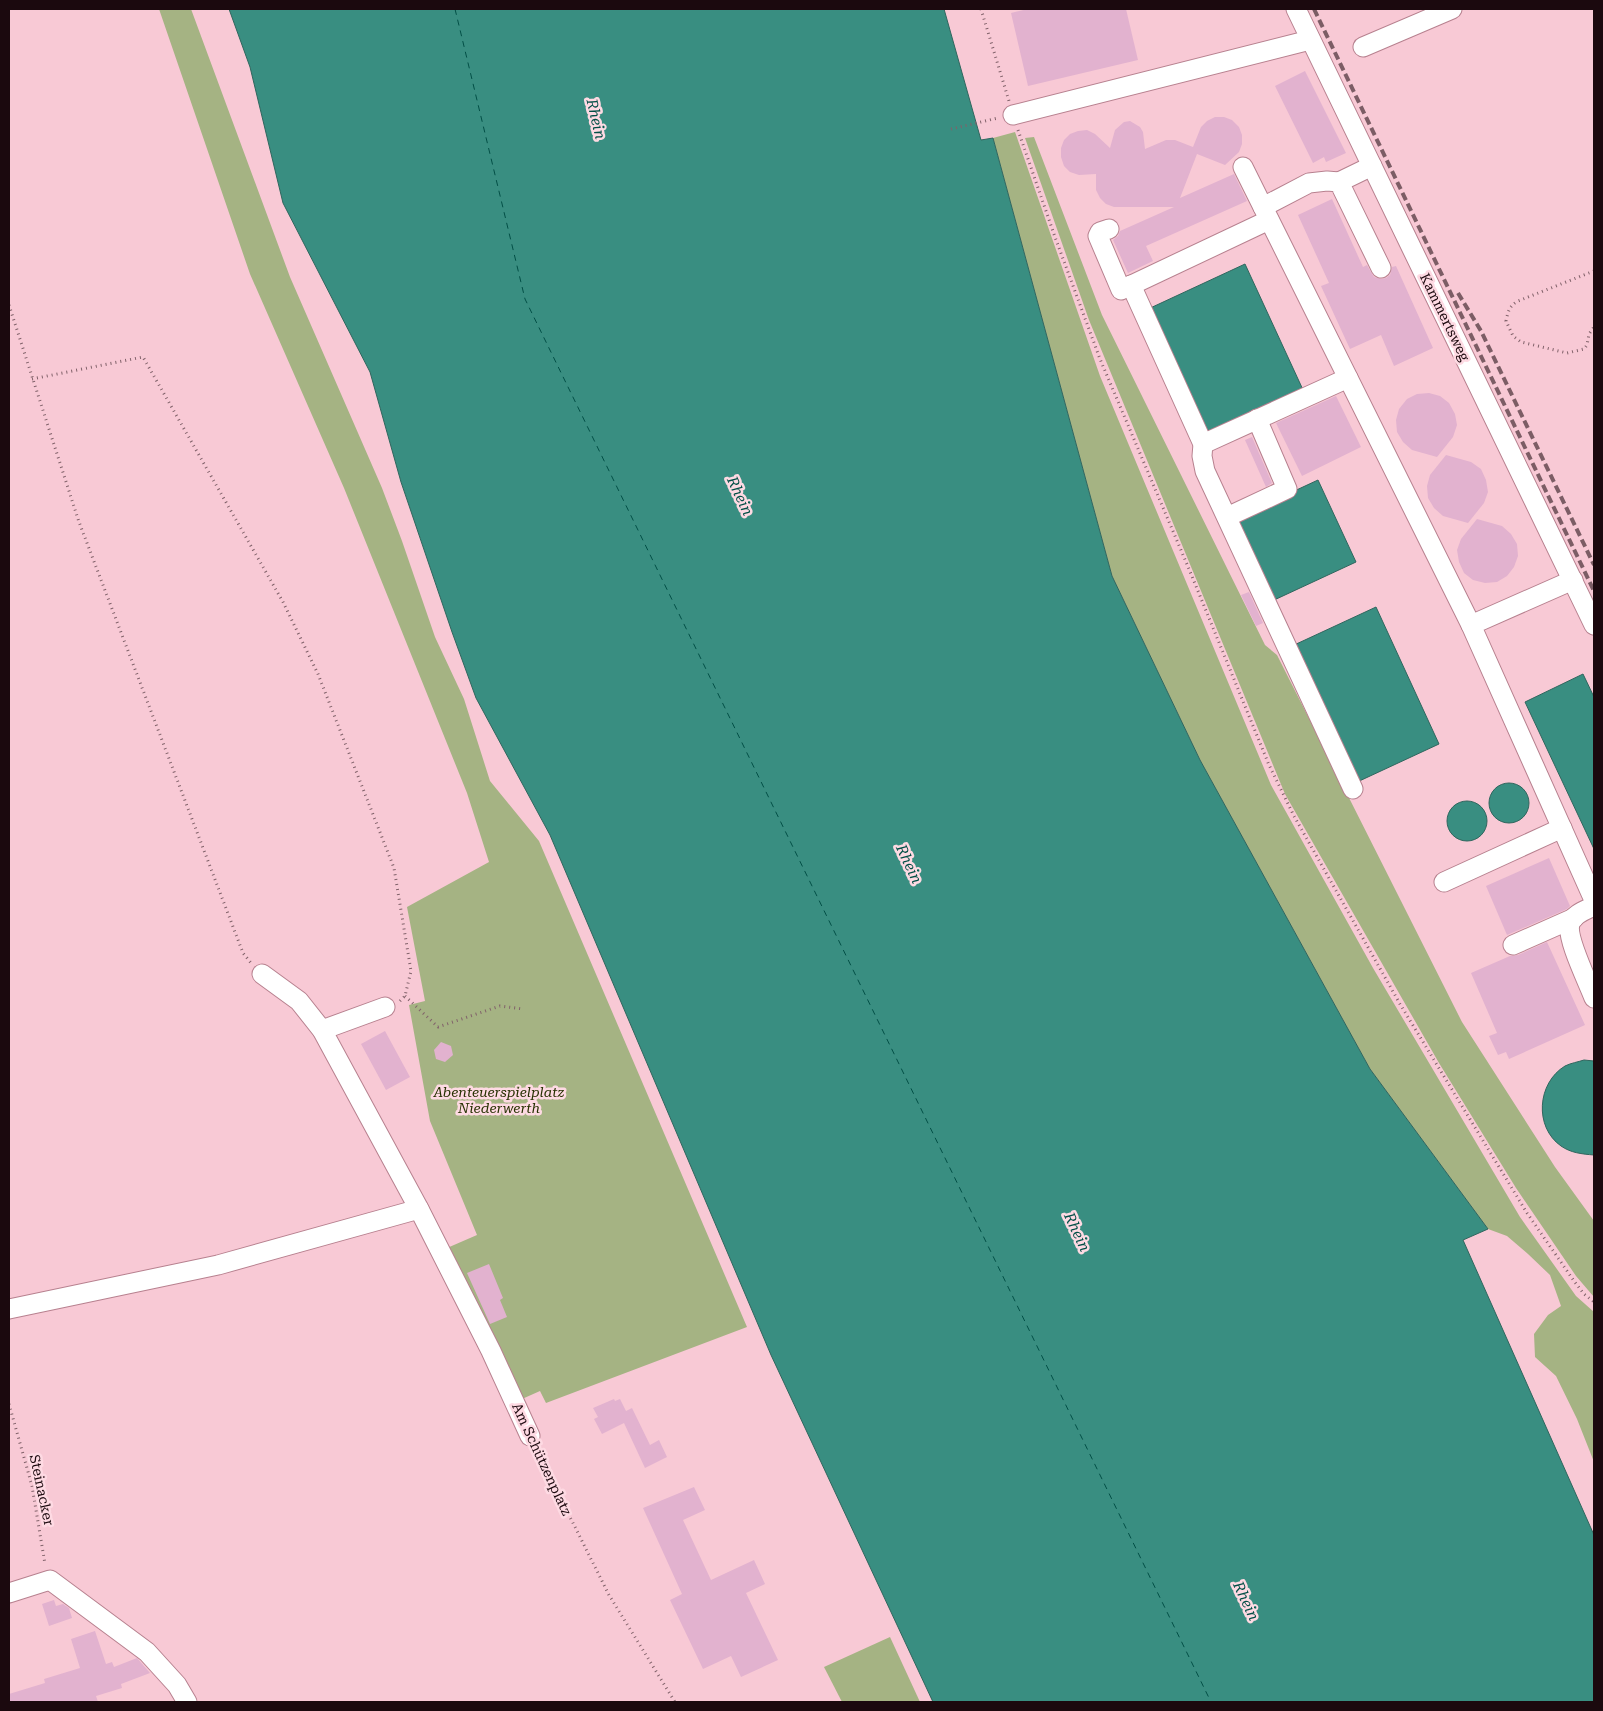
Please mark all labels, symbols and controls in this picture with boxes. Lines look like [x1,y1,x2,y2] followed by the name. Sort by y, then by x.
[582,96,609,141] water label: Rhein
[1417,271,1473,363] street label: Kammertsweg
[723,473,757,518] water label: Rhein
[892,841,926,886] water label: Rhein
[433,1084,564,1116] park label: Abenteuerspielplatz Niederwerth
[1060,1209,1094,1254] water label: Rhein
[509,1400,575,1518] street label: Am Schützenplatz
[27,1453,57,1527] street label: Steinacker
[1229,1578,1263,1623] water label: Rhein

